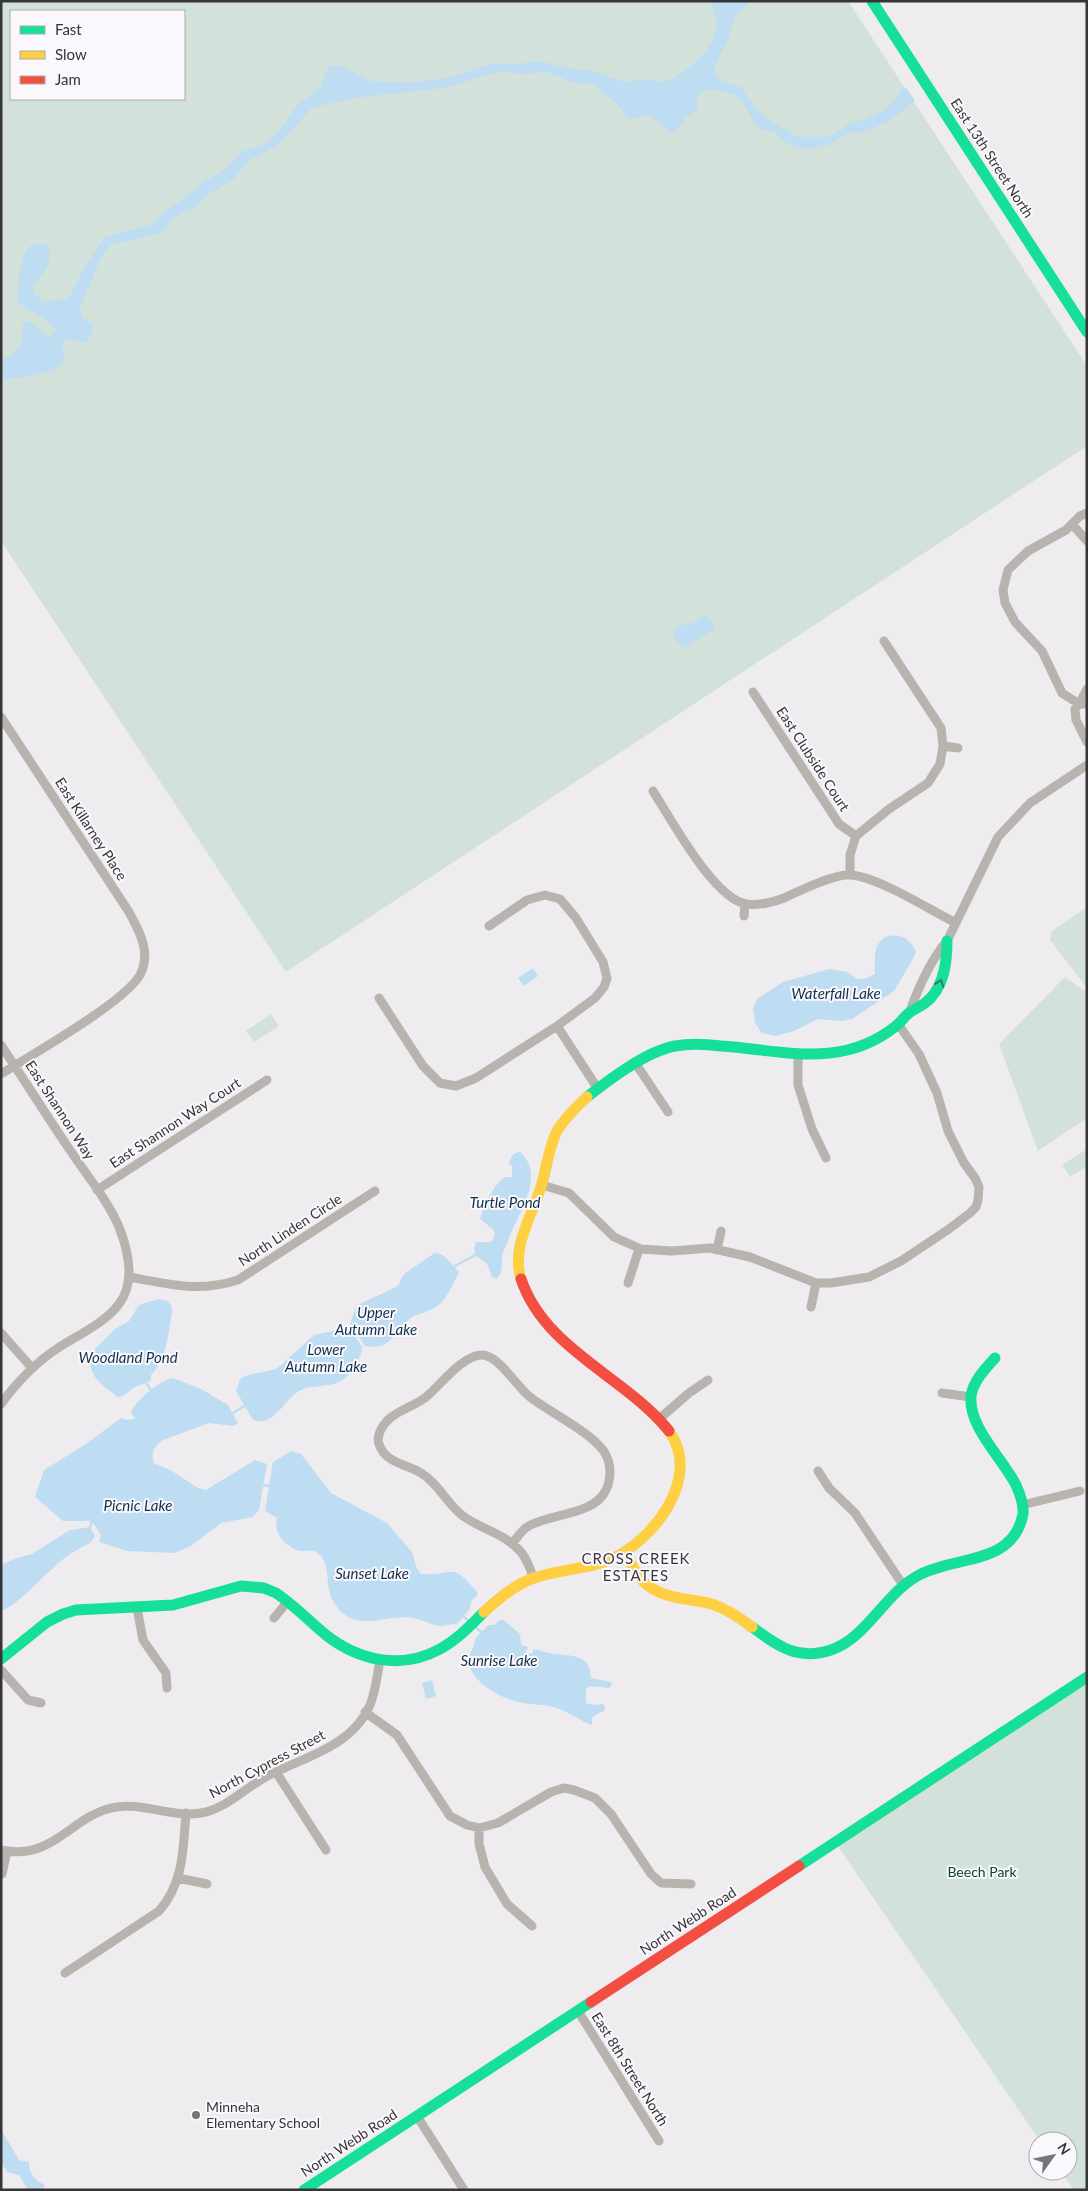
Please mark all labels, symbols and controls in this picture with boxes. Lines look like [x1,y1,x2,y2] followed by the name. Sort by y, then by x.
[10,10,185,100] legend
[55,20,82,38] text: Fast
[55,45,87,63] text: Slow
[55,70,81,88] text: Jam
[947,95,1037,221] street label: East 13th Street North
[773,703,854,814] street label: East Clubside Court
[52,774,131,883] street label: East Killarney Place
[934,979,944,988] one-way arrow
[791,984,881,1002] water label: Waterfall Lake
[22,1057,99,1163] street label: East Shannon Way
[106,1074,243,1171] street label: East Shannon Way Court
[235,1190,345,1269] street label: North Linden Circle
[469,1193,541,1211] water label: Turtle Pond
[334,1303,417,1338] water label: Upper Autumn Lake
[284,1340,367,1375] water label: Lower Autumn Lake
[78,1348,178,1366] water label: Woodland Pond
[104,1496,172,1514] water label: Picnic Lake
[581,1549,691,1584] district label: CROSS CREEK ESTATES
[335,1564,409,1582] water label: Sunset Lake
[460,1651,538,1669] water label: Sunrise Lake
[206,1726,328,1801] street label: North Cypress Street
[947,1863,1017,1880] park label: Beech Park
[636,1883,739,1958] street label: North Webb Road
[589,2009,672,2129] street label: East 8th Street North
[206,2098,320,2131] place label: Minneha Elementary School
[297,2105,400,2180] street label: North Webb Road
[190,2109,202,2121] marker: Minneha Elementary School
[1028,2131,1078,2181] north arrow
[1054,2139,1074,2158] text: N

